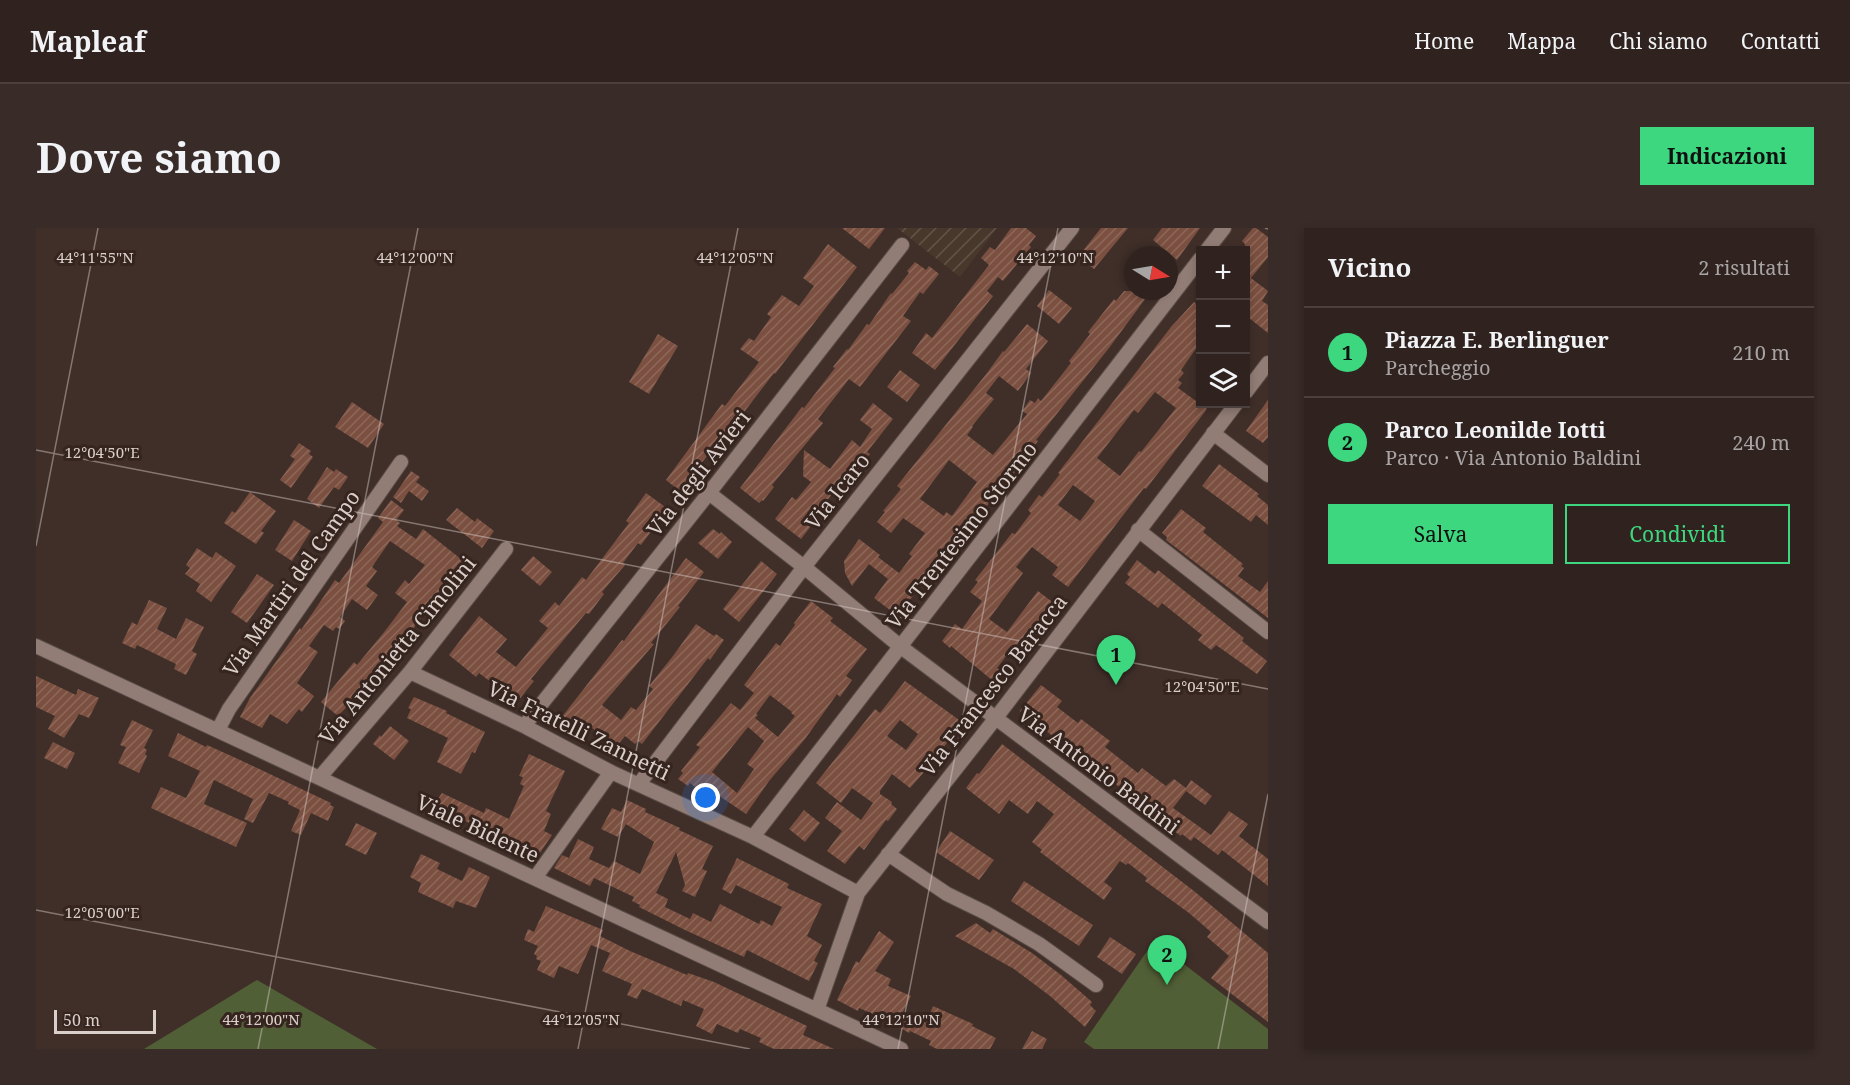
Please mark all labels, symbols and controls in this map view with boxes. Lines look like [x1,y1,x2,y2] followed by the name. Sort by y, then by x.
[30,22,146,60] text: Mapleaf
[1414,27,1474,55] text: Home
[1507,27,1576,55] text: Mappa
[1609,27,1708,55] text: Chi siamo
[1741,27,1820,55] text: Contatti
[1640,127,1814,185] button: Indicazioni
[36,128,282,185] text: Dove siamo
[1124,246,1178,300] north arrow
[1196,246,1250,408] map controls
[1196,246,1250,300] button: +
[56,247,134,267] text: 44°11'55"N
[376,247,454,267] text: 44°12'00"N
[696,247,774,267] text: 44°12'05"N
[1016,247,1094,267] text: 44°12'10"N
[1328,249,1411,285] text: Vicino
[1698,254,1790,281] text: 2 risultati
[1196,300,1250,354] button: −
[1385,324,1609,354] text: Piazza E. Berlinguer
[1342,339,1353,366] text: 1
[1732,339,1790,366] text: 210 m
[1196,354,1250,408] button: layers
[1385,354,1490,381] text: Parcheggio
[640,404,756,542] street label: Via degli Avieri
[1385,414,1606,444] text: Parco Leonilde Iotti
[1342,429,1353,456] text: 2
[1732,429,1790,456] text: 240 m
[879,435,1043,635] street label: Via Trentesimo Stormo
[64,442,140,462] text: 12°04'50"E
[1385,444,1641,471] text: Parco · Via Antonio Baldini
[798,447,876,535] street label: Via Icaro
[216,484,366,682] street label: Via Martiri del Campo
[1328,504,1553,564] button: Salva
[1565,504,1790,564] button: Condividi
[312,550,482,750] street label: Via Antonietta Cimolini
[913,588,1073,782] street label: Via Francesco Baracca
[1096,636,1136,685] pin: 1
[483,674,675,786] street label: Via Fratelli Zannetti
[1164,676,1240,696] text: 12°04'50"E
[1012,700,1186,840] street label: Via Antonio Baldini
[691,783,720,812] your location
[412,787,544,869] street label: Viale Bidente
[64,902,140,922] text: 12°05'00"E
[1148,936,1186,985] pin: 2
[54,1007,156,1034] scale bar
[63,1009,100,1031] text: 50 m
[222,1009,300,1029] text: 44°12'00"N
[542,1009,620,1029] text: 44°12'05"N
[862,1009,940,1029] text: 44°12'10"N

